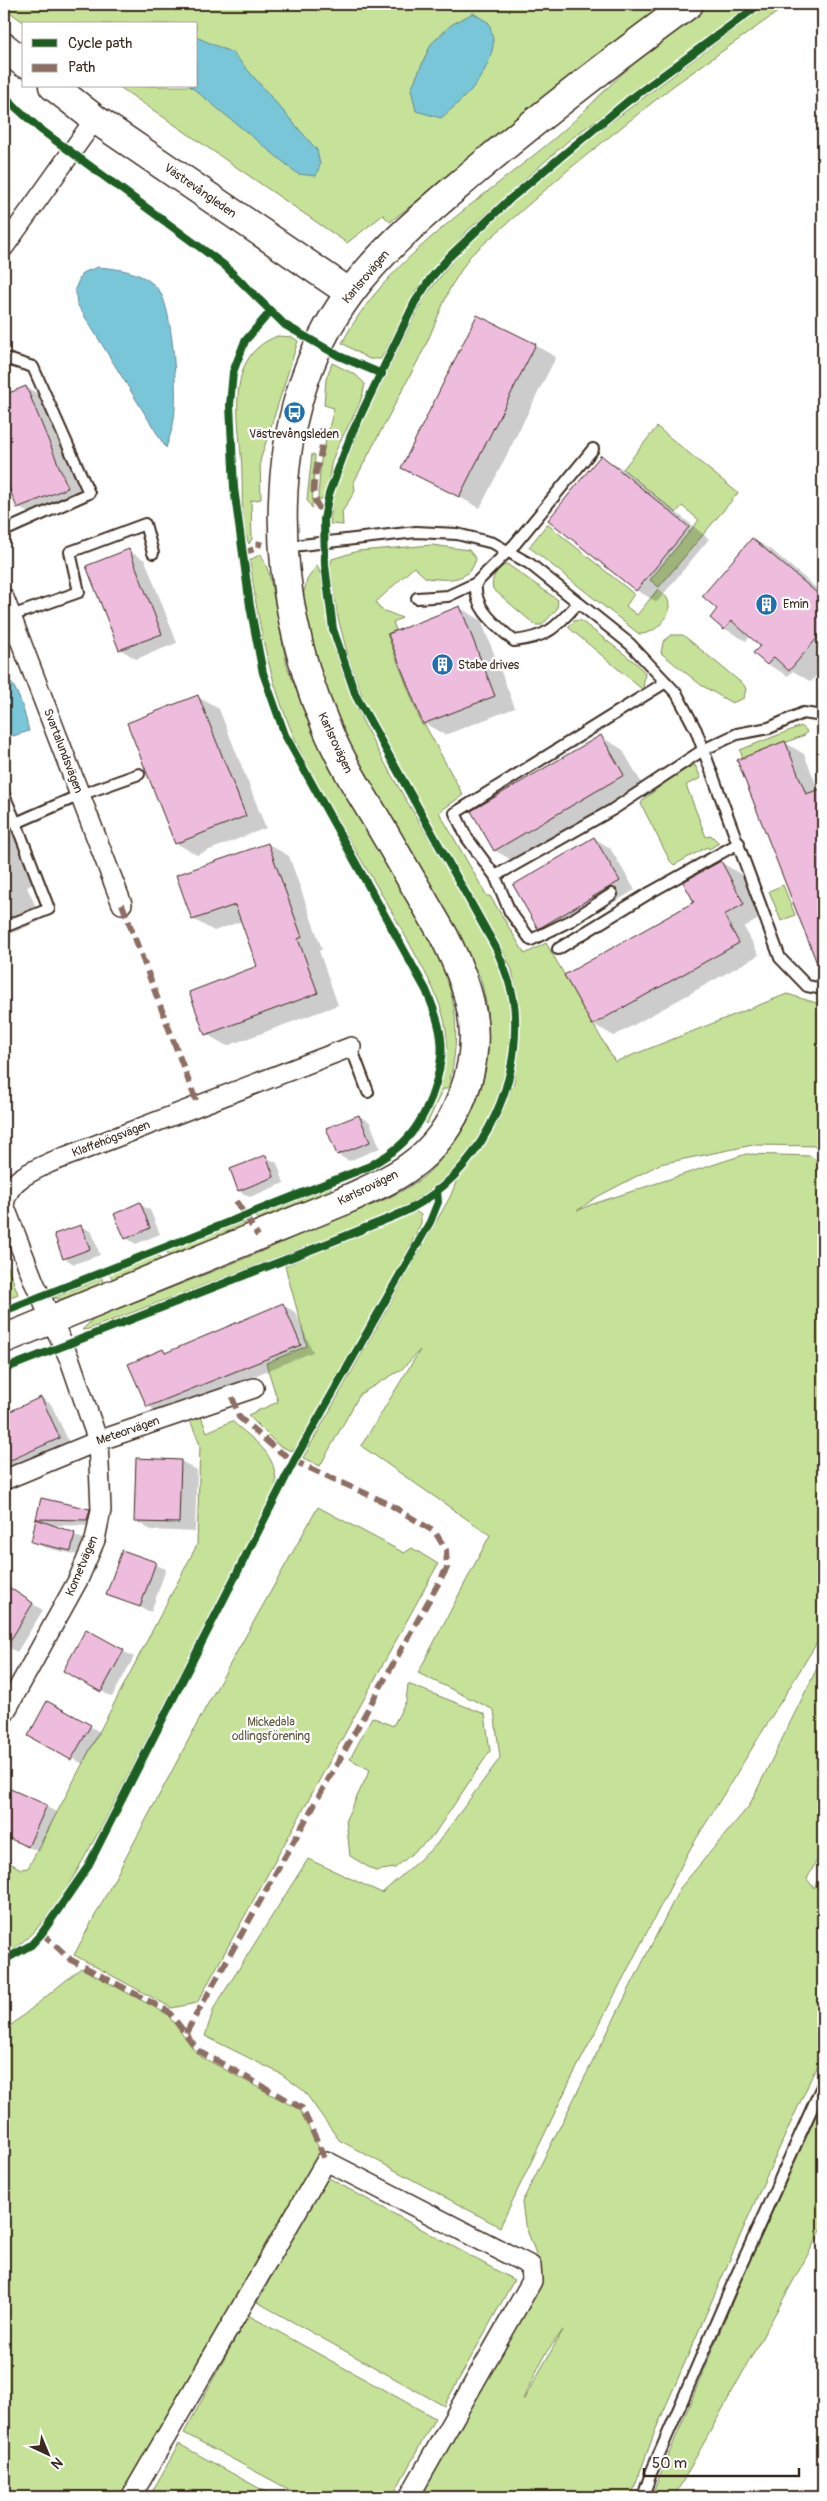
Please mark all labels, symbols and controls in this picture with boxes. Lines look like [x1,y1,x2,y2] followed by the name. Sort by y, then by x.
[22,22,198,88] legend
[68,34,132,53] text: Cycle path
[68,58,95,77] text: Path
[161,161,239,222] street label: Västrevångleden
[339,247,393,307] street label: Karlsrovägen
[282,401,306,425] bus stop icon: Västrevångsleden
[249,427,339,442] place label: Västrevångsleden
[755,592,779,616] building icon: Emin
[783,597,809,612] place label: Emin
[430,653,454,677] building icon: Stabe drives
[458,658,520,673] place label: Stabe drives
[40,707,86,796] street label: Svartalundsvägen
[314,710,356,776] street label: Karlsrovägen
[70,1117,152,1161] street label: Klaffehögsvägen
[335,1167,401,1209] street label: Karlsrovägen
[95,1413,162,1449] street label: Meteorvägen
[63,1533,102,1599] street label: Kometvägen
[232,1715,310,1744] park label: Mickedala odlingsförening
[22,2428,72,2478] north arrow
[644,2446,800,2478] scale bar
[47,2454,66,2472] text: N
[652,2454,687,2473] text: 50 m

